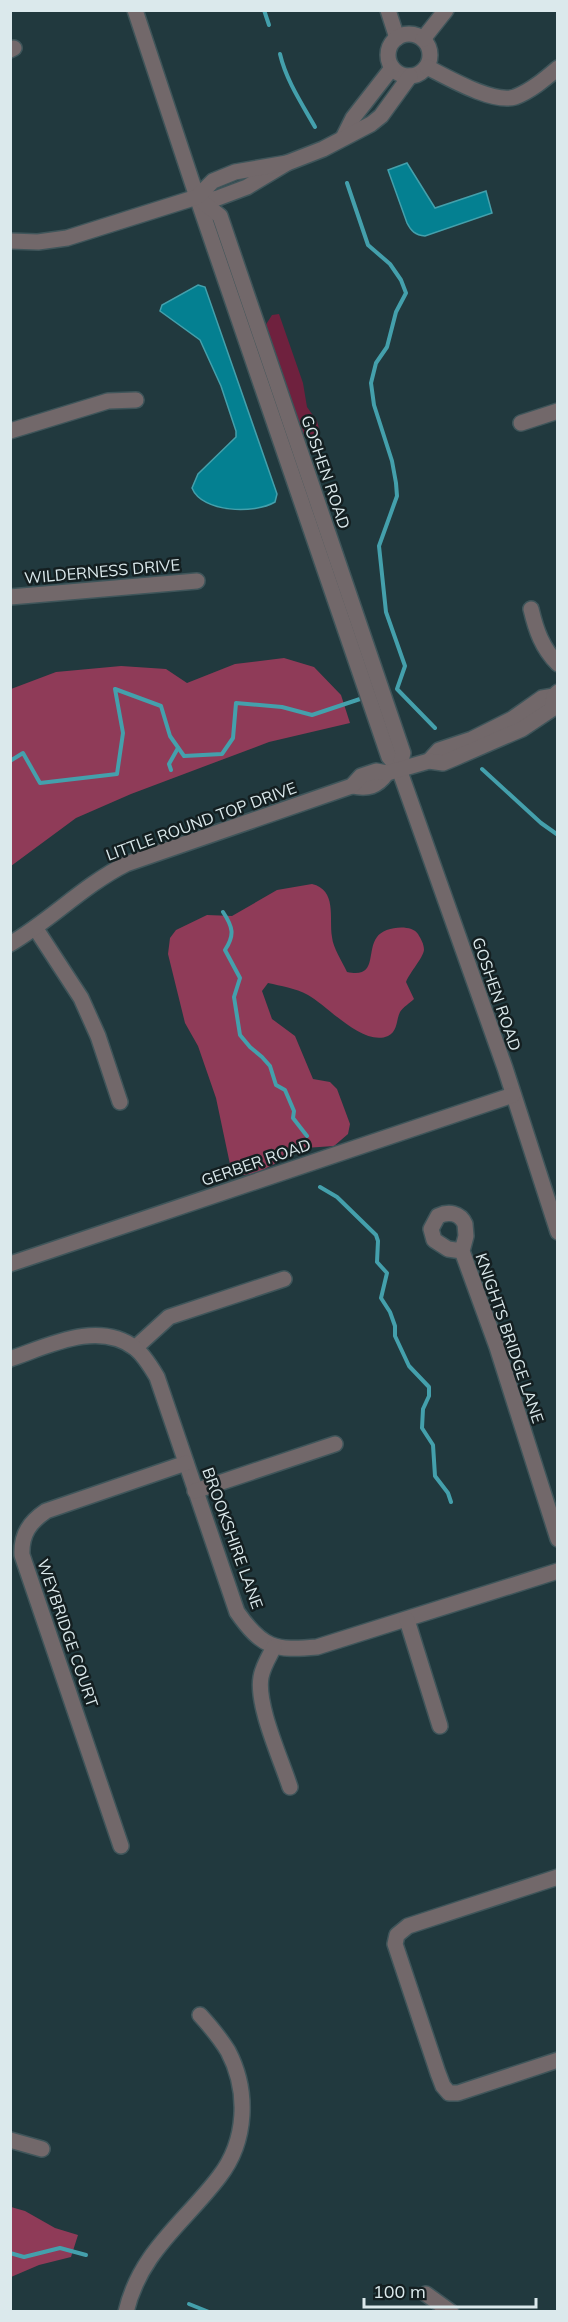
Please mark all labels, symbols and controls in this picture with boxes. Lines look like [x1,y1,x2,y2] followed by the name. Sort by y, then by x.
[297,413,355,531] street label: GOSHEN ROAD
[23,554,181,588] street label: WILDERNESS DRIVE
[103,777,299,865] street label: LITTLE ROUND TOP DRIVE
[468,935,526,1053] street label: GOSHEN ROAD
[199,1134,313,1190] street label: GERBER ROAD
[471,1250,549,1426] street label: KNIGHTS BRIDGE LANE
[198,1465,268,1611] street label: BROOKSHIRE LANE
[33,1556,103,1710] street label: WEYBRIDGE COURT
[364,2271,536,2309] scale bar
[373,2280,426,2303] text: 100 m

